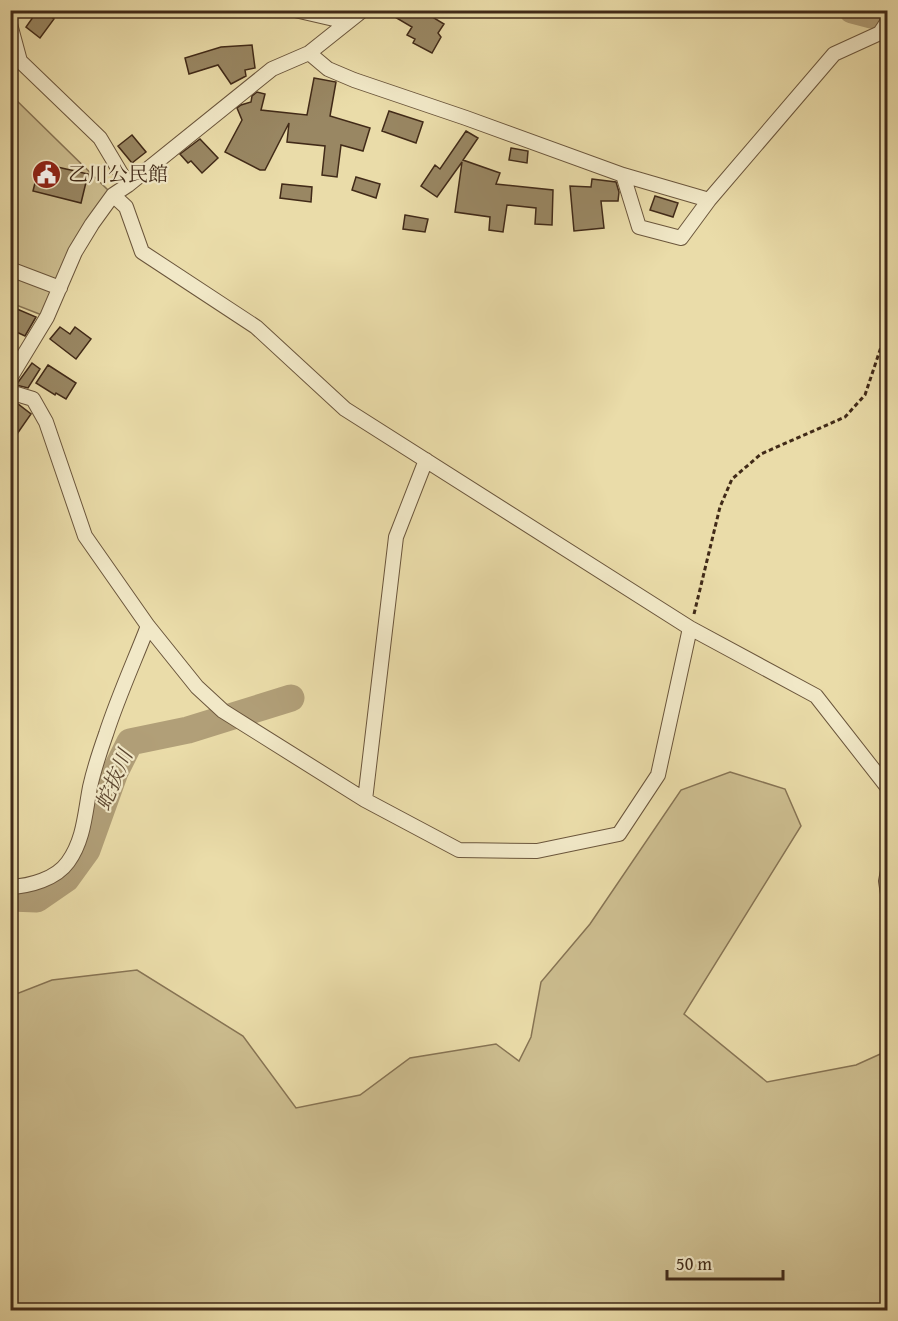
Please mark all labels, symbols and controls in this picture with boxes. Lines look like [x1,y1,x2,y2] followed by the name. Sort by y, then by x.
[31,158,63,190] public building icon: 乙川公民館
[68,159,168,188] place label: 乙川公民館
[87,743,141,815] water label: 蛇抜川
[667,1243,782,1281] scale bar
[676,1250,712,1277] text: 50 m

